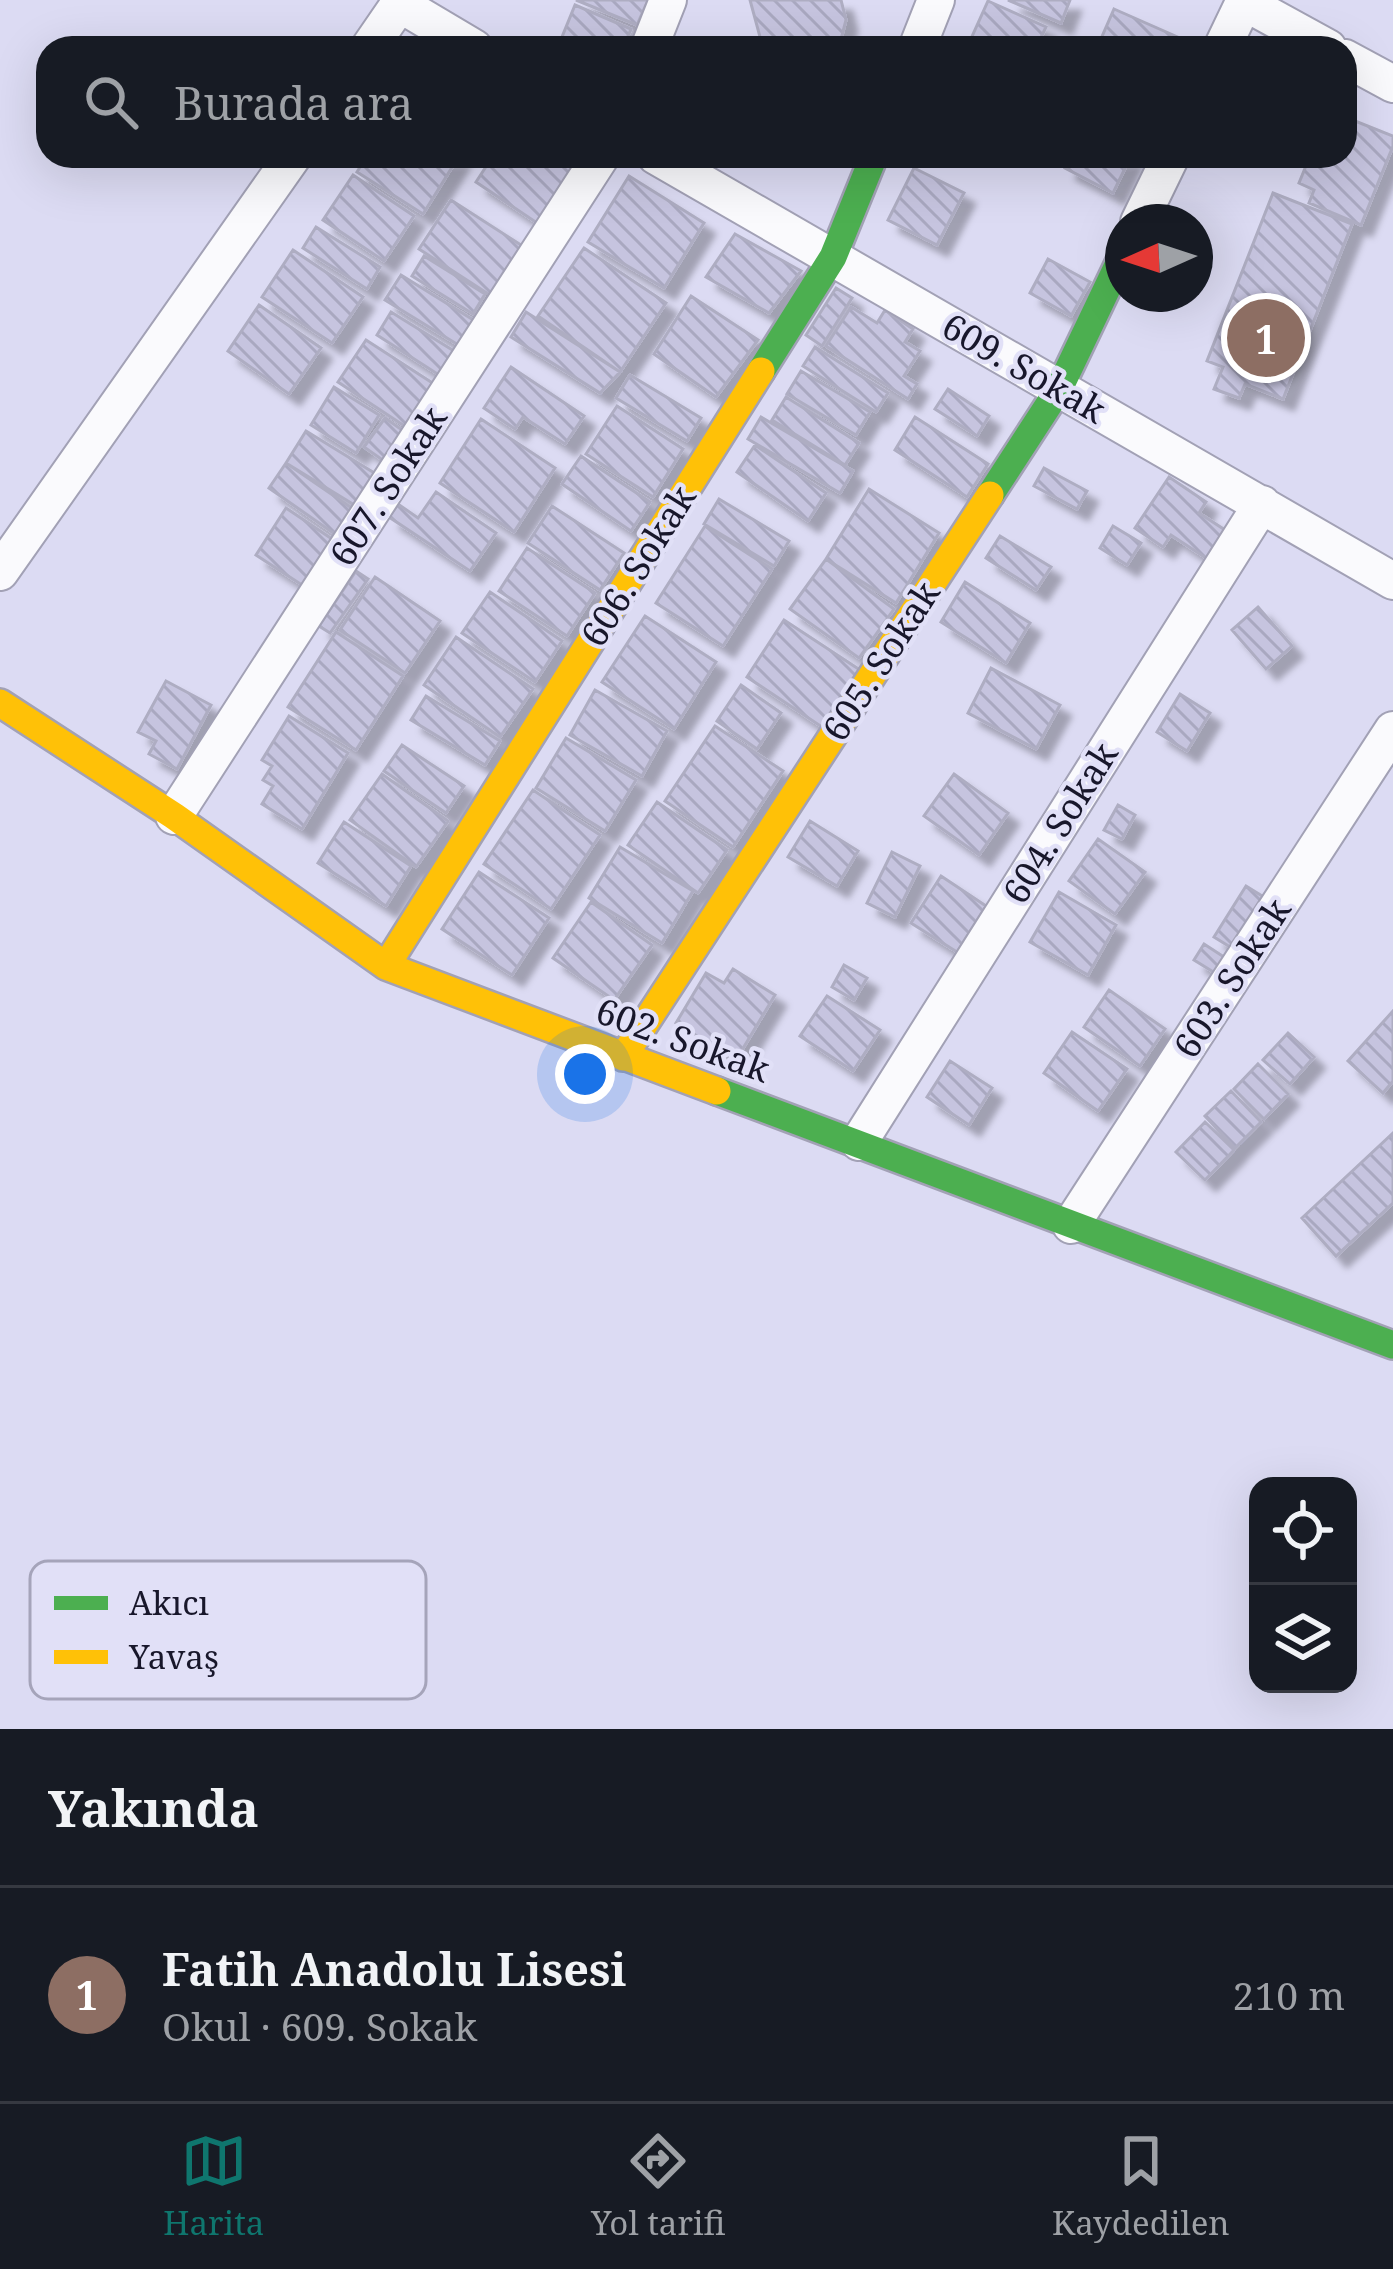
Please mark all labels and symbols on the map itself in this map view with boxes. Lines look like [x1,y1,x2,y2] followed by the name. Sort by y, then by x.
[1105,204,1213,312] north arrow
[1227,293,1305,383] pin: 1
[933,301,1116,435] street label: 609. Sokak
[318,395,458,575] street label: 607. Sokak
[569,475,707,656] street label: 606. Sokak
[811,570,951,750] street label: 605. Sokak
[991,732,1129,913] street label: 604. Sokak
[1162,887,1302,1067] street label: 603. Sokak
[590,985,778,1094] street label: 602. Sokak
[555,1044,615,1104] your location
[30,1561,426,1699] legend
[129,1580,209,1625] text: Akıcı
[128,1634,219,1679] text: Yavaş

